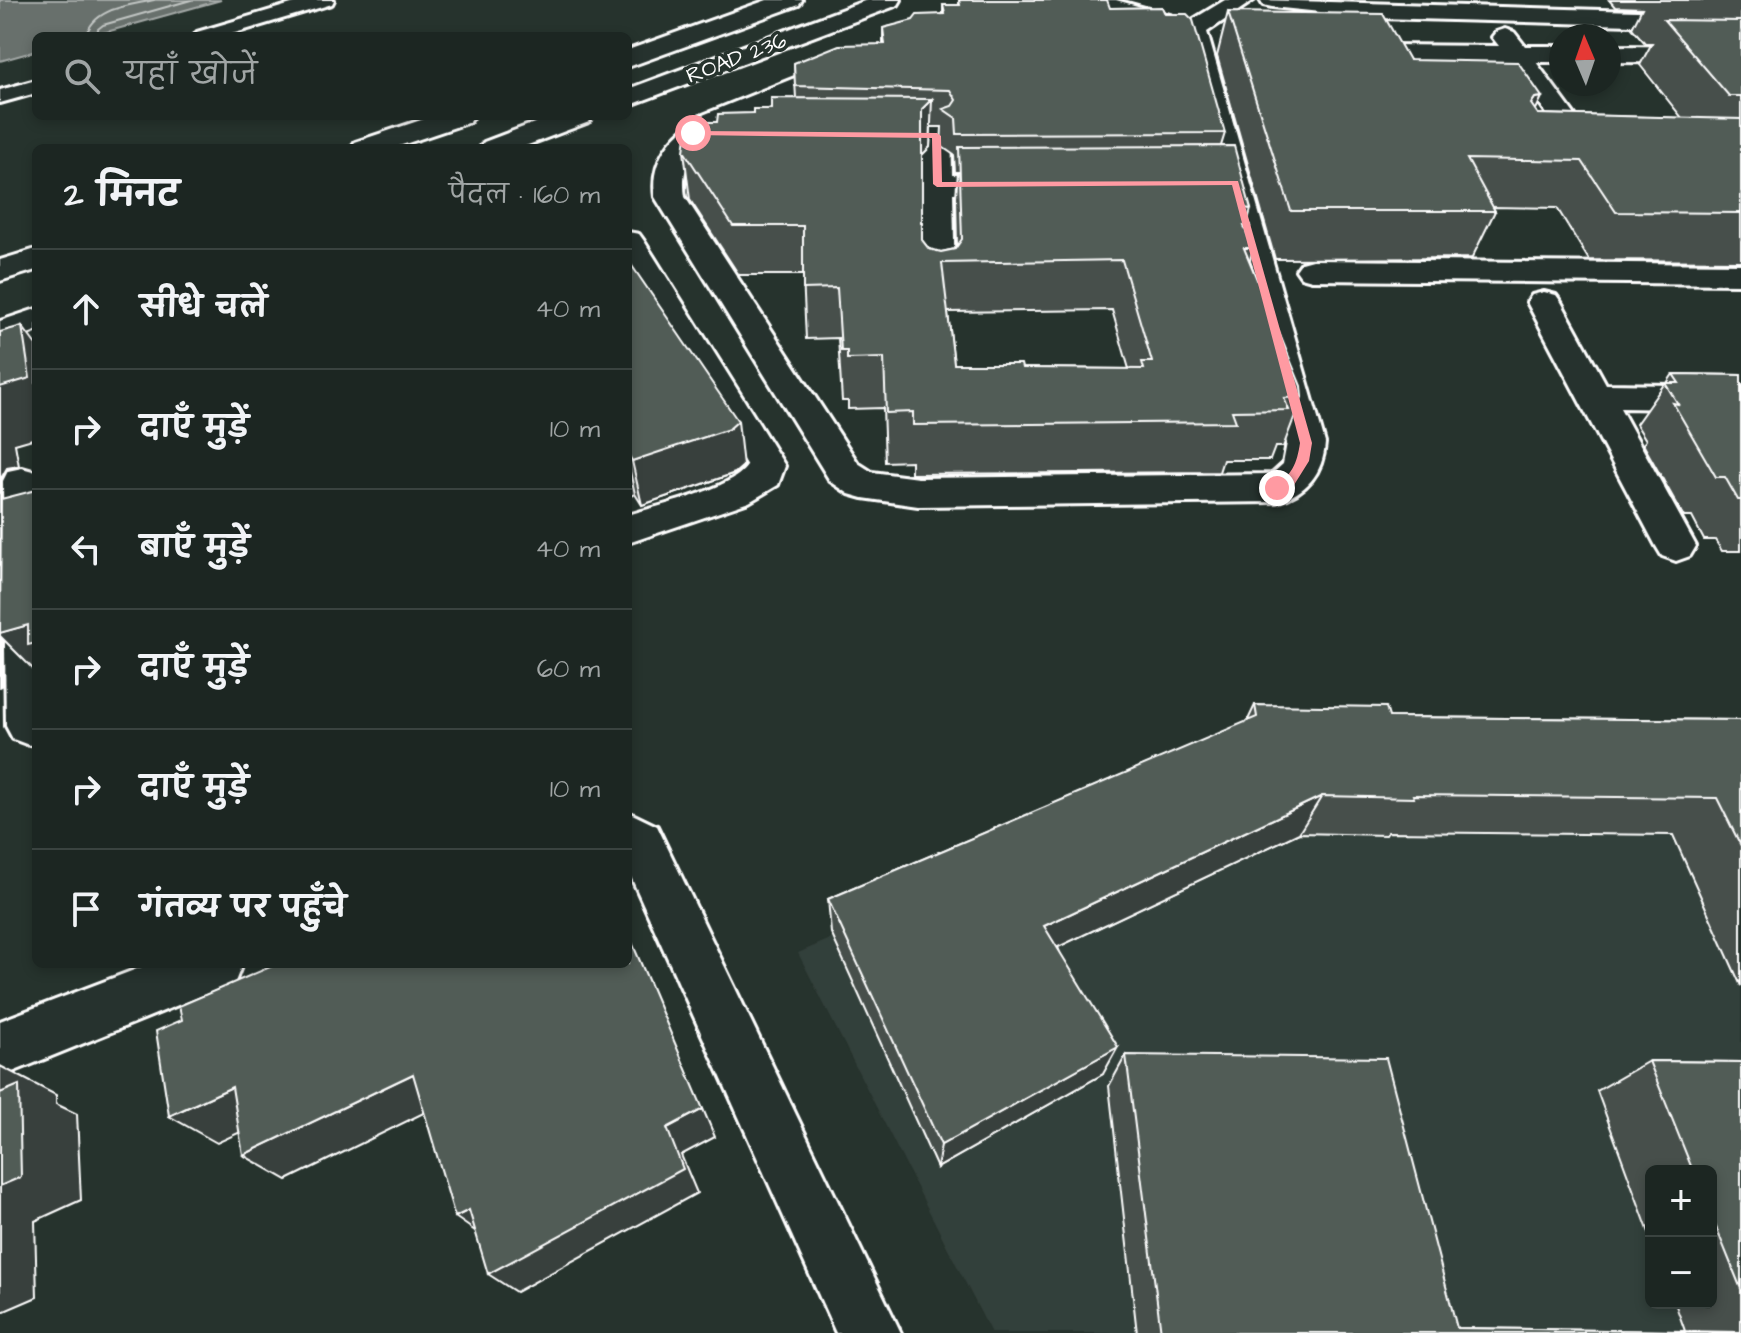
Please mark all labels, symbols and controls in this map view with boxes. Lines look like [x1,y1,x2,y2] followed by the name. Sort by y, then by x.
[1549,24,1621,96] north arrow
[682,25,791,92] street label: ROAD 236
[32,32,632,120] search box
[60,54,104,98] icon: search
[124,54,257,96] text: यहाँ खोजें
[675,115,711,151] route start
[64,171,180,219] text: 2 मिनट
[449,177,600,213] text: पैदल · 160 m
[64,287,108,331] icon: ahead
[140,287,267,329] text: सीधे चलें
[535,291,600,327] text: 40 m
[64,407,108,451] icon: right
[140,407,249,449] text: दाएँ मुड़ें
[550,411,600,447] text: 10 m
[1259,470,1295,506] route end
[64,527,108,571] icon: left
[140,527,250,569] text: बाएँ मुड़ें
[535,531,600,567] text: 40 m
[64,647,108,691] icon: right
[140,647,249,689] text: दाएँ मुड़ें
[537,651,600,687] text: 60 m
[64,767,108,811] icon: right
[140,767,249,809] text: दाएँ मुड़ें
[550,771,600,807] text: 10 m
[64,887,108,931] icon: arrive
[140,887,346,929] text: गंतव्य पर पहुँचे
[1645,1165,1717,1309] map controls
[1645,1165,1717,1237] button: +
[1645,1237,1717,1309] button: −

